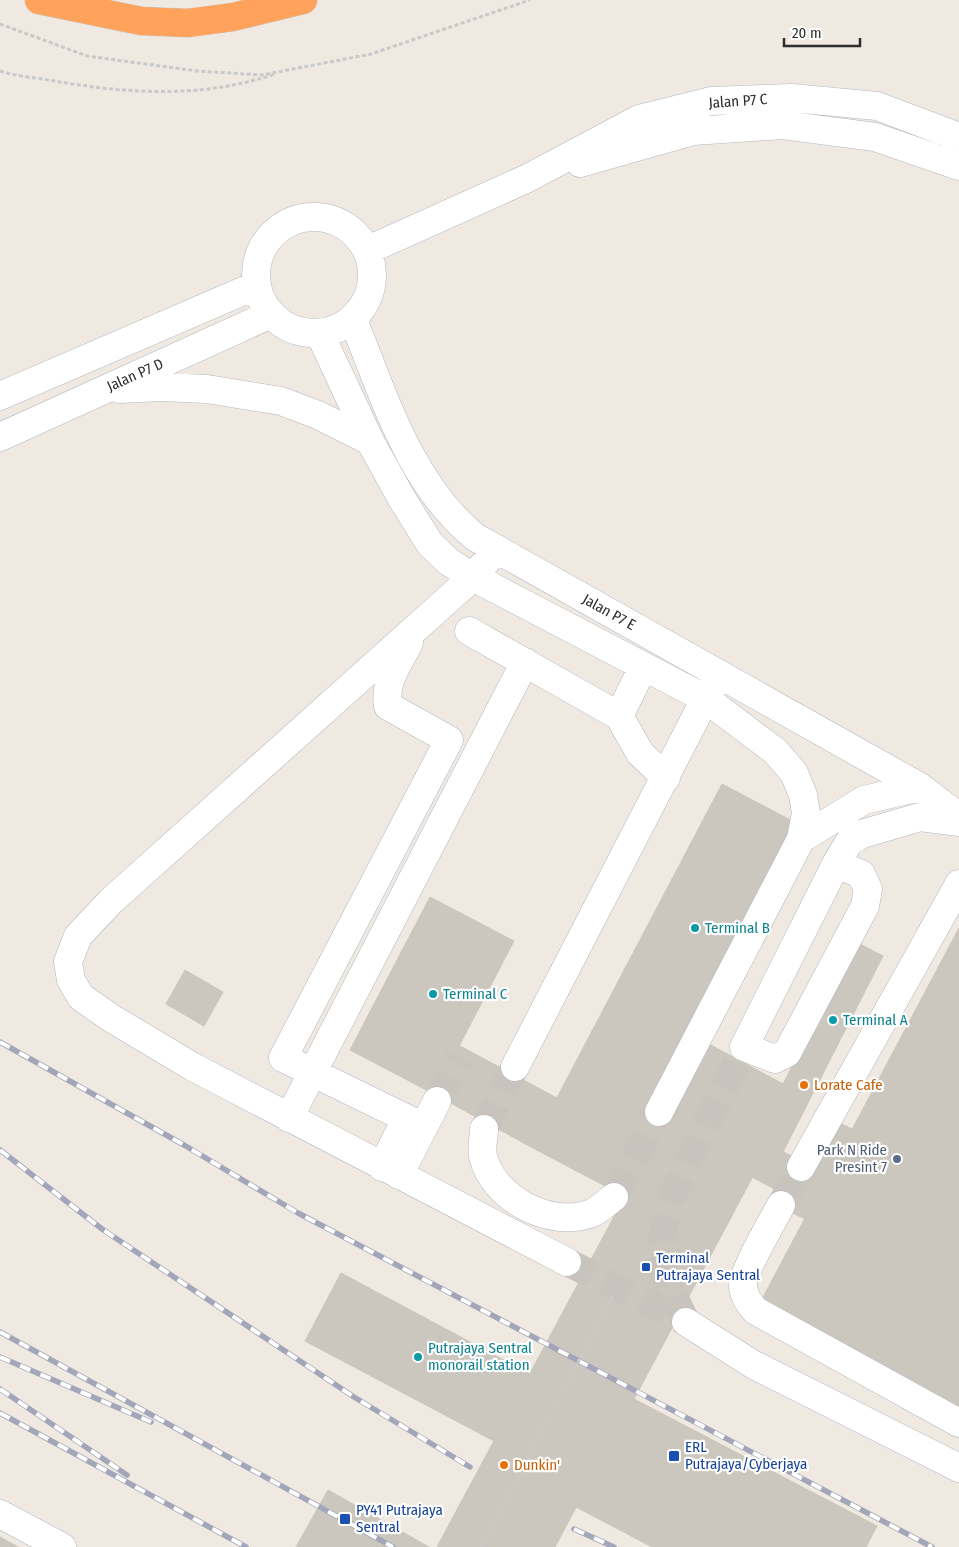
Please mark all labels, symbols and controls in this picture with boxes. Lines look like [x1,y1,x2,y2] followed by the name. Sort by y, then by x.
[784,15,860,47] scale bar
[792,24,822,42] text: 20 m
[708,90,768,112] street label: Jalan P7 C
[104,355,166,395] street label: Jalan P7 D
[579,590,639,634] street label: Jalan P7 E
[705,919,770,937] place label: Terminal B
[689,922,701,934] marker: Terminal B
[443,985,508,1003] place label: Terminal C
[427,988,439,1000] marker: Terminal C
[843,1011,908,1029] place label: Terminal A
[827,1014,839,1026] marker: Terminal A
[814,1076,883,1094] place label: Lorate Cafe
[798,1079,810,1091] marker: Lorate Cafe
[817,1141,887,1176] place label: Park N Ride Presint 7
[891,1153,903,1165] marker: Park N Ride Presint 7
[656,1249,760,1284] place label: Terminal Putrajaya Sentral
[640,1261,652,1273] marker: Terminal Putrajaya Sentral
[428,1339,532,1374] place label: Putrajaya Sentral monorail station
[412,1351,424,1363] marker: Putrajaya Sentral monorail station
[685,1438,807,1473] place label: ERL Putrajaya/Cyberjaya
[667,1449,681,1463] marker: ERL Putrajaya/Cyberjaya
[514,1456,560,1474] place label: Dunkin'
[498,1459,510,1471] marker: Dunkin'
[356,1501,443,1536] place label: PY41 Putrajaya Sentral
[338,1512,352,1526] marker: PY41 Putrajaya Sentral

